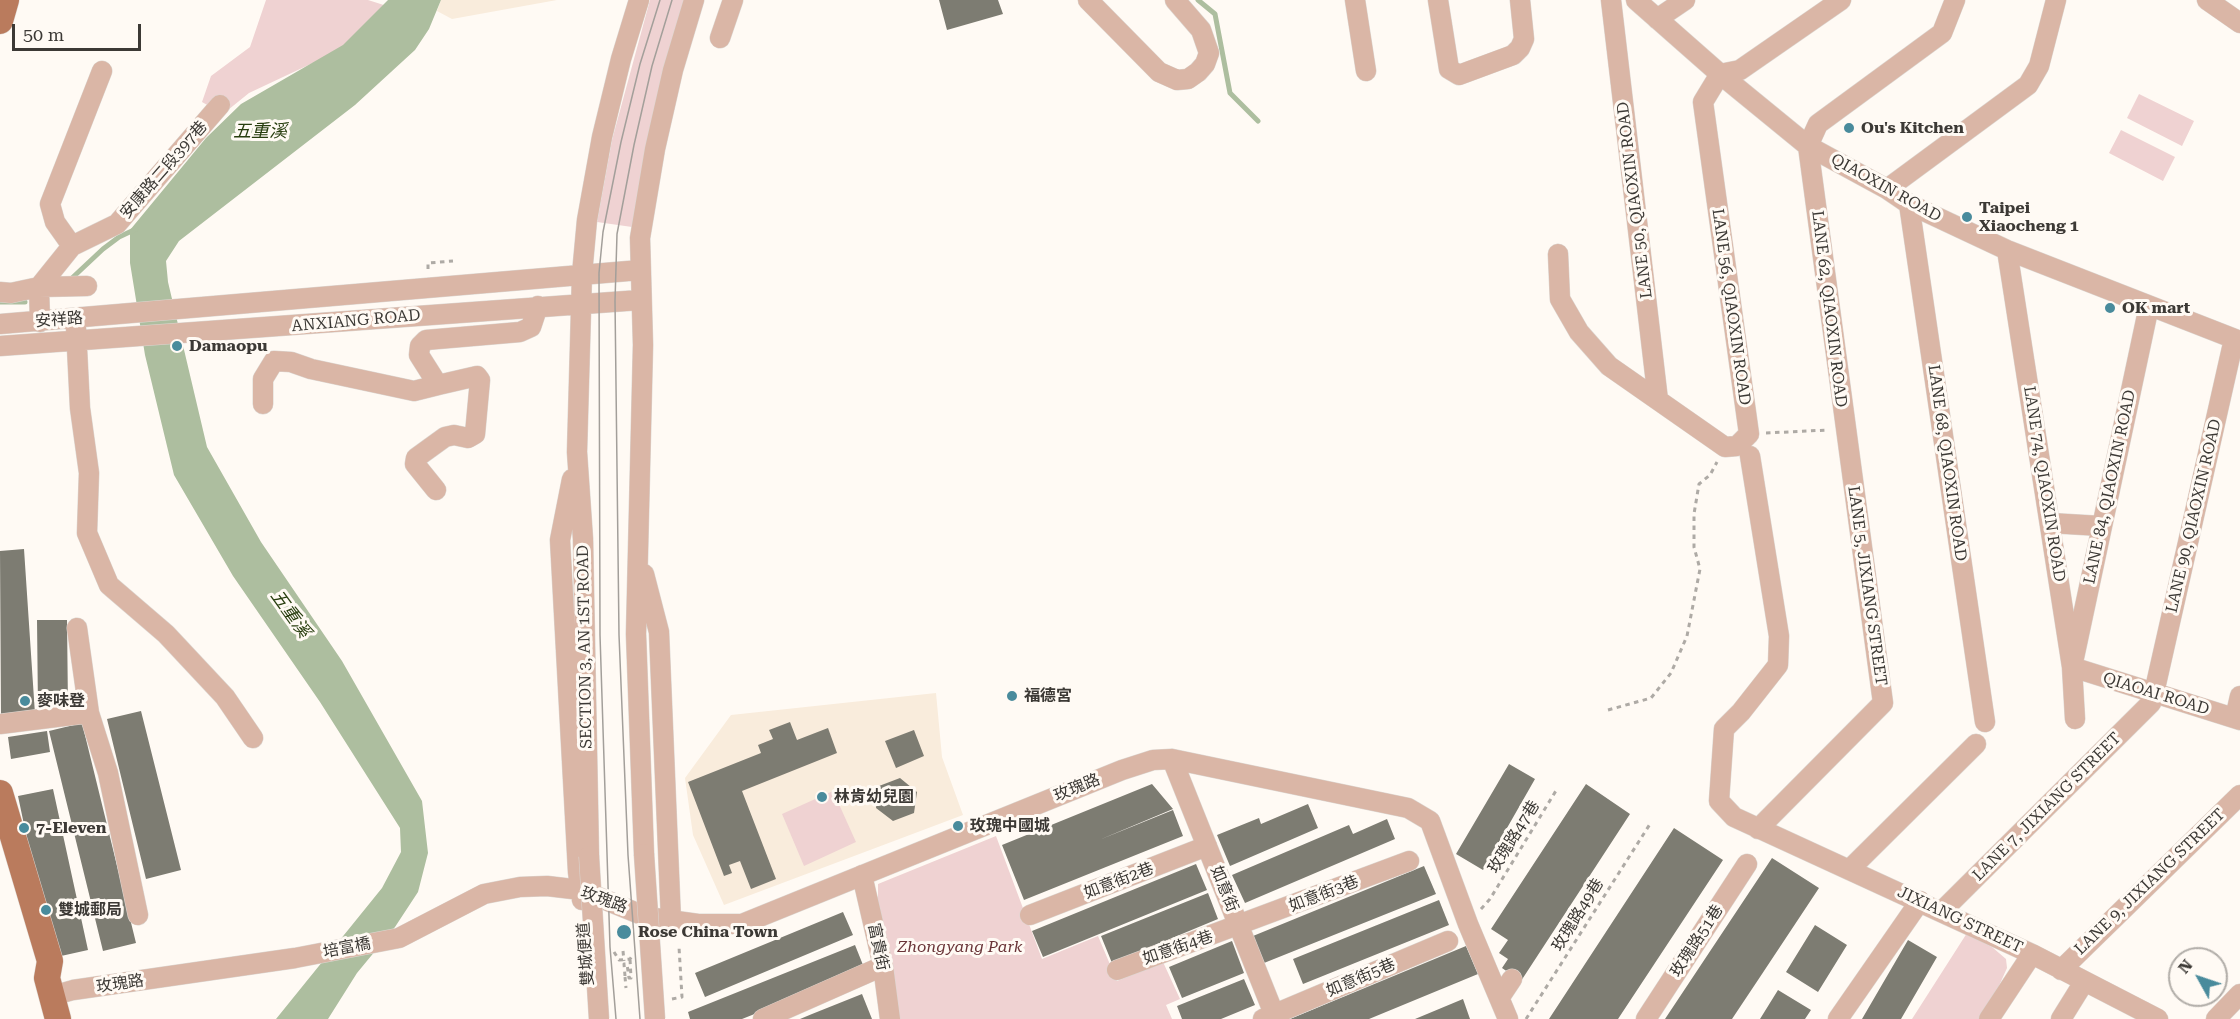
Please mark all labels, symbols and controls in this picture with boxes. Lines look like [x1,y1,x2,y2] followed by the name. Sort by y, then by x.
[15,12,144,50] scale bar
[23,24,64,45] text: 50 m
[1613,101,1657,299] street label: LANE 50, QIAOXIN ROAD
[116,117,212,223] street label: 安康路二段397巷
[1861,118,1964,138] place label: Ou's Kitchen
[233,121,287,143] water label: 五重溪
[1842,121,1856,135] marker: Ou's Kitchen
[1827,150,1945,226] street label: QIAOXIN ROAD
[1979,198,2079,236] place label: Taipei Xiaocheng 1
[1708,208,1754,406] street label: LANE 56, QIAOXIN ROAD
[1807,210,1851,408] street label: LANE 62, QIAOXIN ROAD
[1960,210,1974,224] marker: Taipei Xiaocheng 1
[2122,298,2190,318] place label: OK mart
[2103,301,2117,315] marker: OK mart
[291,306,421,336] street label: ANXIANG ROAD
[34,309,84,331] street label: 安祥路
[189,336,268,356] place label: Damaopu
[170,339,184,353] marker: Damaopu
[1924,364,1970,562] street label: LANE 68, QIAOXIN ROAD
[2019,385,2069,583] street label: LANE 74, QIAOXIN ROAD
[2080,388,2140,586] street label: LANE 84, QIAOXIN ROAD
[2162,417,2226,615] street label: LANE 90, QIAOXIN ROAD
[1843,485,1891,687] street label: LANE 5, JIXIANG STREET
[574,545,596,749] street label: SECTION 3, AN 1ST ROAD
[265,586,315,642] water label: 五重溪
[2101,669,2211,719] street label: QIAOAI ROAD
[1024,686,1072,706] place label: 福德宮
[1005,689,1019,703] marker: 福德宮
[37,691,85,711] place label: 麥味登
[18,694,32,708] marker: 麥味登
[1969,729,2125,885] street label: LANE 7, JIXIANG STREET
[1051,770,1103,806] street label: 玫瑰路
[834,787,914,807] place label: 林肯幼兒園
[815,790,829,804] marker: 林肯幼兒園
[1484,797,1544,877] street label: 玫瑰路47巷
[2071,805,2229,959] street label: LANE 9, JIXIANG STREET
[970,816,1050,836] place label: 玫瑰中國城
[36,818,106,838] place label: 7-Eleven
[951,819,965,833] marker: 玫瑰中國城
[17,821,31,835] marker: 7-Eleven
[1082,859,1156,903] street label: 如意街2巷
[1206,863,1242,915] street label: 如意街
[1287,872,1361,916] street label: 如意街3巷
[1548,875,1608,955] street label: 玫瑰路49巷
[578,883,630,917] street label: 玫瑰路
[1894,883,2026,957] street label: JIXIANG STREET
[58,900,122,920] place label: 雙城郵局
[1667,901,1727,981] street label: 玫瑰路51巷
[39,903,53,917] marker: 雙城郵局
[574,921,598,987] street label: 雙城便道
[638,922,778,942] place label: Rose China Town
[864,922,892,972] street label: 富貴街
[615,923,633,941] marker: Rose China Town
[1140,927,1216,969] street label: 如意街4巷
[322,934,372,962] street label: 培富橋
[898,937,1022,957] park label: Zhongyang Park
[2168,947,2228,1007] north arrow
[1324,955,1398,1001] street label: 如意街5巷
[2174,956,2197,977] text: N
[95,971,145,997] street label: 玫瑰路

